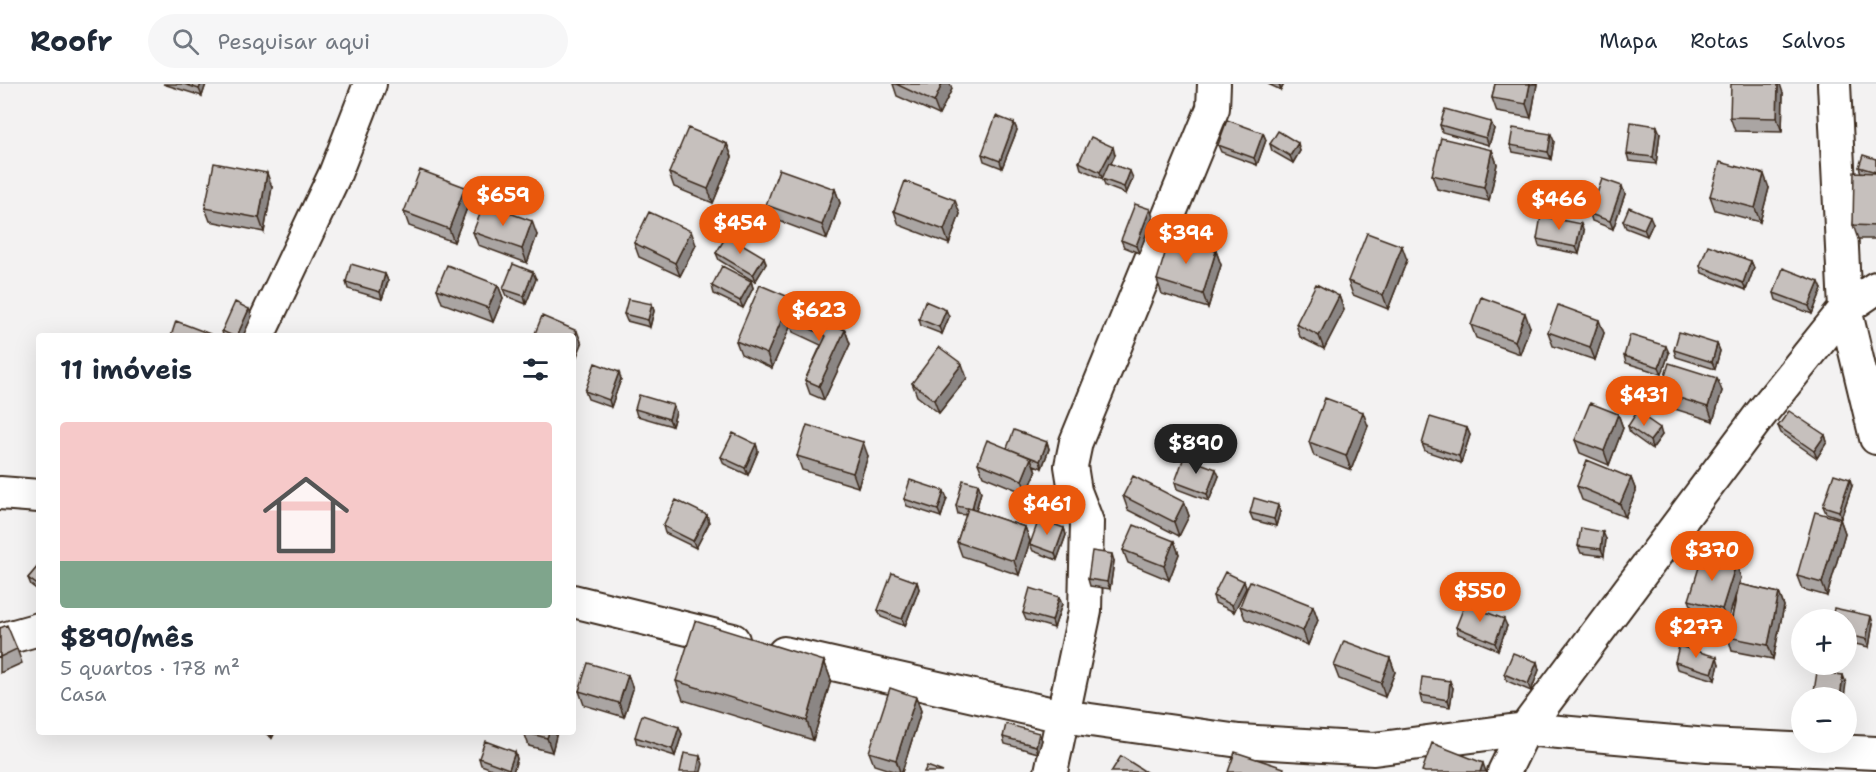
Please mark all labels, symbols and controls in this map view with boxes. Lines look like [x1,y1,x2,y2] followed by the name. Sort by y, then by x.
[148,14,568,68] search box
[30,22,112,60] text: Roofr
[169,25,202,58] icon: search
[217,27,370,56] text: Pesquisar aqui
[1599,27,1657,55] text: Mapa
[1690,27,1749,55] text: Rotas
[1782,27,1846,55] text: Salvos
[467,176,539,227] pin: $659
[1523,180,1595,231] pin: $466
[476,182,530,208] text: $659
[1531,186,1587,212] text: $466
[704,204,776,255] pin: $454
[713,210,767,236] text: $454
[1150,214,1222,265] pin: $394
[1159,220,1213,246] text: $394
[783,291,855,342] pin: $623
[792,297,846,323] text: $623
[60,352,192,387] text: 11 imóveis
[519,353,552,386] icon: filters
[1608,376,1680,427] pin: $431
[1620,382,1668,408] text: $431
[1160,424,1232,475] pin: $890
[1168,430,1224,456] text: $890
[252,461,360,569] icon: home
[1011,485,1083,536] pin: $461
[1023,491,1071,517] text: $461
[1676,531,1748,582] pin: $370
[1685,537,1739,563] text: $370
[1444,572,1516,623] pin: $550
[1454,578,1506,604] text: $550
[1660,608,1732,659] pin: $277
[1791,609,1857,753] map controls
[1791,609,1857,675] button: +
[1669,614,1723,640] text: $277
[60,620,194,655] text: $890/mês
[60,655,240,681] text: 5 quartos · 178 m²
[60,681,106,707] text: Casa
[1791,687,1857,753] button: −

